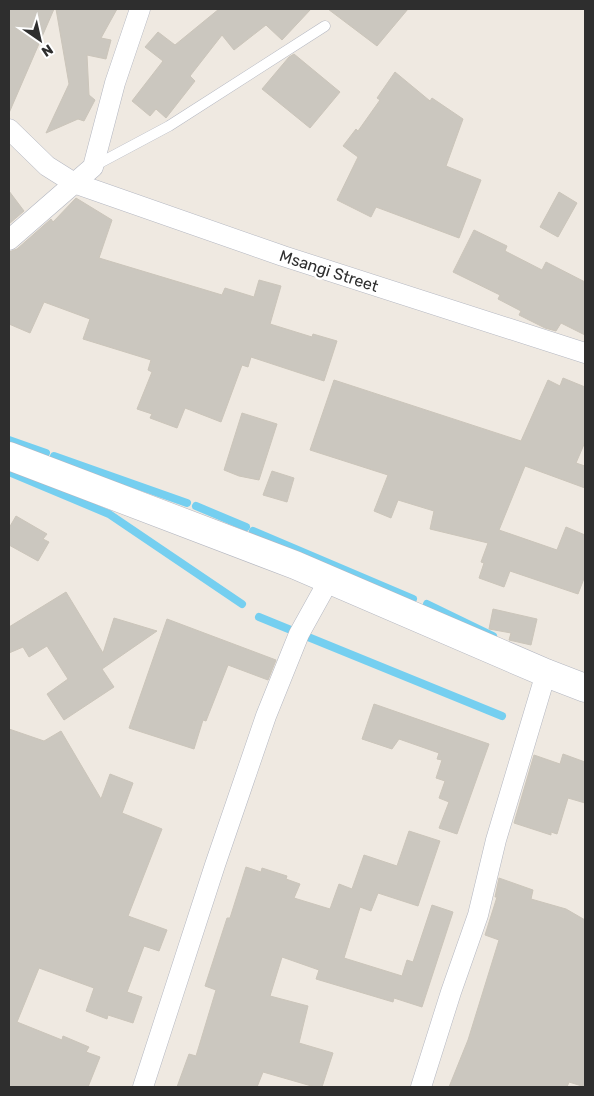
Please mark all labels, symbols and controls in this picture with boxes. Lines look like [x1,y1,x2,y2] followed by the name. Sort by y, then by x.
[15,15,65,65] north arrow
[38,40,56,60] text: N
[277,246,381,296] street label: Msangi Street

